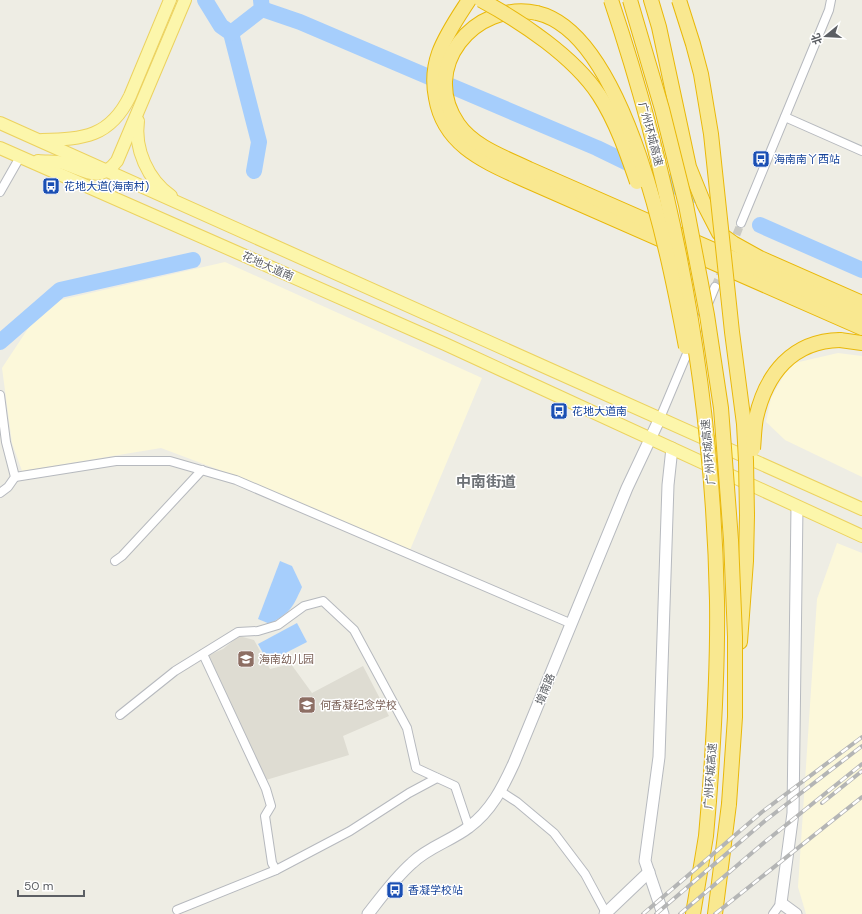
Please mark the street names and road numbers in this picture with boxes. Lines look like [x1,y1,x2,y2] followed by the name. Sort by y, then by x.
[636,100,666,168] street label: 广州环城高速
[240,248,296,284] street label: 花地大道南
[698,419,718,485] street label: 广州环城高速
[532,671,558,707] street label: 增南路
[701,743,719,809] street label: 广州环城高速

